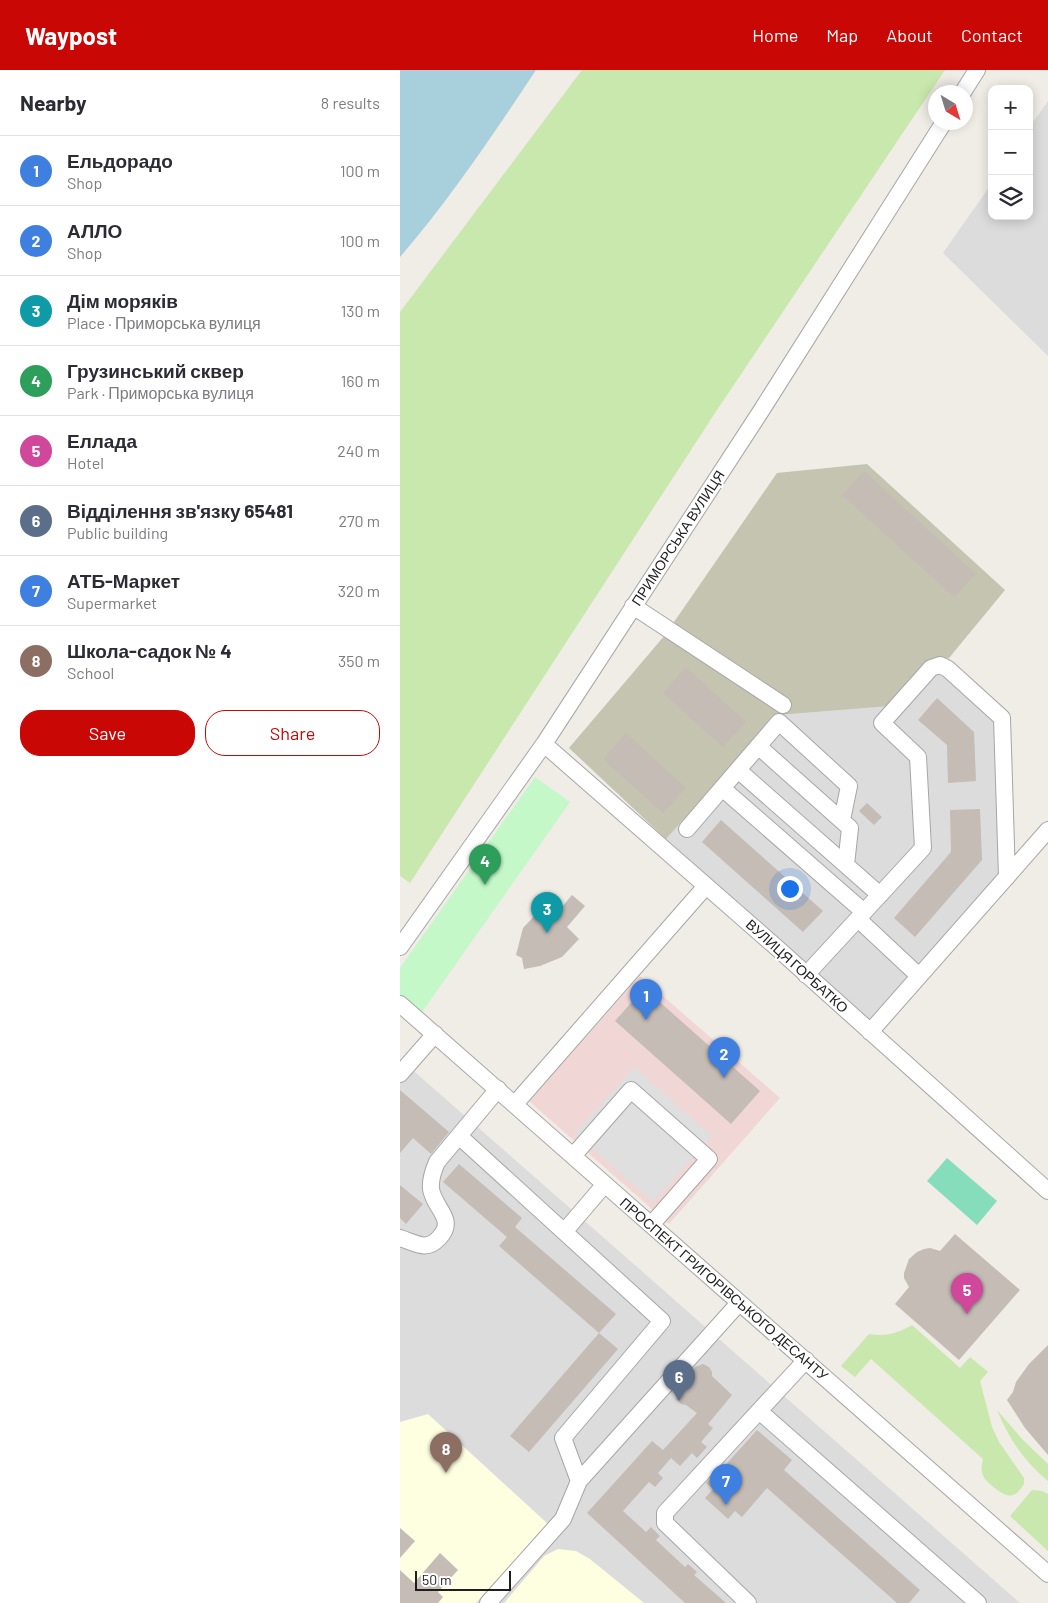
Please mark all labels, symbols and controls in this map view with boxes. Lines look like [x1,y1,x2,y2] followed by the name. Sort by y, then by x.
[25,21,117,50] text: Waypost
[752,24,798,46] text: Home
[826,24,858,46] text: Map
[886,24,933,46] text: About
[961,24,1023,46] text: Contact
[928,85,973,130] north arrow
[988,85,1033,220] map controls
[988,85,1033,130] button: +
[20,90,86,115] text: Nearby
[321,93,380,112] text: 8 results
[988,130,1033,175] button: −
[67,149,173,172] text: Ельдорадо
[33,161,39,180] text: 1
[340,161,380,180] text: 100 m
[67,173,102,192] text: Shop
[988,175,1033,220] button: layers
[67,219,122,242] text: АЛЛО
[32,231,40,250] text: 2
[340,231,380,250] text: 100 m
[67,243,102,262] text: Shop
[67,289,178,312] text: Дім моряків
[32,301,40,320] text: 3
[341,301,380,320] text: 130 m
[67,313,261,332] text: Place · Приморська вулиця
[67,359,244,382] text: Грузинський сквер
[31,371,41,390] text: 4
[341,371,380,390] text: 160 m
[67,383,254,402] text: Park · Приморська вулиця
[67,429,137,452] text: Еллада
[32,441,40,460] text: 5
[337,441,380,460] text: 240 m
[67,453,104,472] text: Hotel
[627,467,728,609] street label: ПРИМОРСЬКА ВУЛИЦЯ
[67,499,293,522] text: Відділення зв'язку 65481
[32,511,40,530] text: 6
[338,511,380,530] text: 270 m
[67,523,168,542] text: Public building
[67,569,180,592] text: АТБ-Маркет
[32,581,40,600] text: 7
[338,581,380,600] text: 320 m
[67,593,157,612] text: Supermarket
[67,639,232,662] text: Школа-садок № 4
[32,651,40,670] text: 8
[338,651,380,670] text: 350 m
[67,663,114,682] text: School
[20,710,195,756] button: Save
[205,710,380,756] button: Share
[469,844,501,885] pin: 4
[777,876,803,902] your location
[531,892,563,933] pin: 3
[743,915,852,1016] street label: ВУЛИЦЯ ГОРБАТКО
[630,979,662,1020] pin: 1
[708,1037,740,1078] pin: 2
[617,1194,832,1384] street label: ПРОСПЕКТ ГРИГОРІВСЬКОГО ДЕСАНТУ
[951,1273,983,1314] pin: 5
[663,1360,695,1401] pin: 6
[430,1432,462,1473] pin: 8
[710,1464,742,1505] pin: 7
[415,1568,511,1591] scale bar
[422,1571,451,1588] text: 50 m

